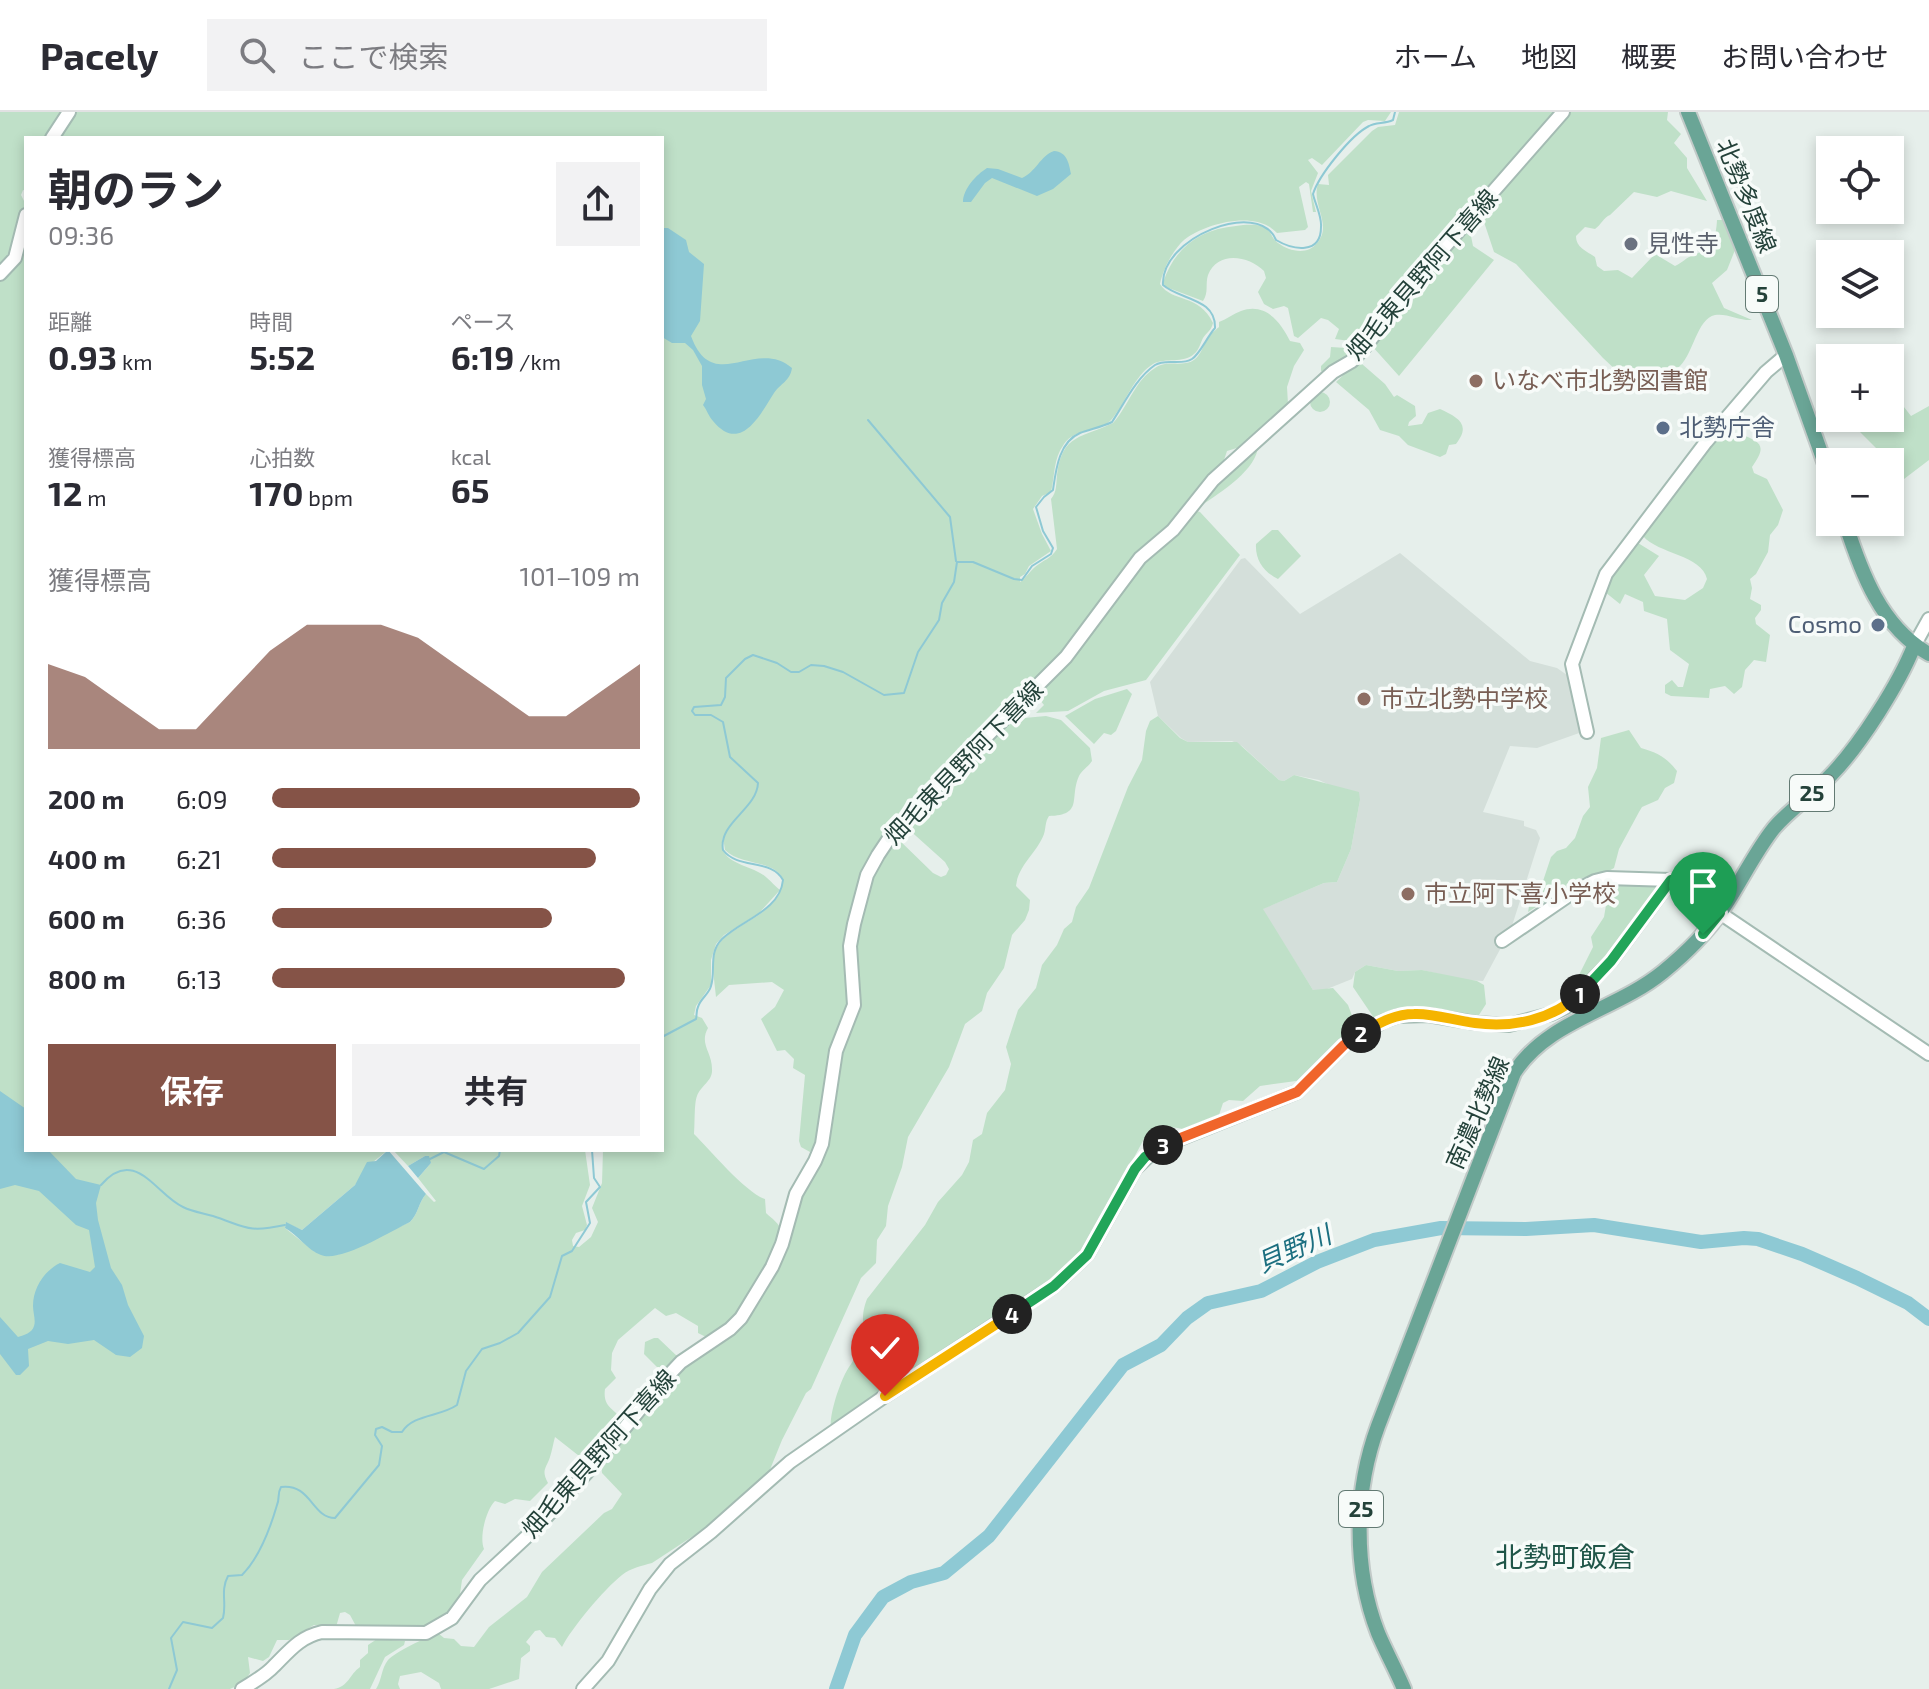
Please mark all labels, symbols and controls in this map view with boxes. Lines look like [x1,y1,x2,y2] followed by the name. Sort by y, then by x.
[207,19,767,91] search box
[40,32,159,78] text: Pacely
[235,33,279,77] icon: search
[299,38,449,74] text: ここで検索
[1394,39,1477,73] text: ホーム
[1521,39,1577,73] text: 地図
[1621,39,1677,73] text: 概要
[1721,39,1889,73] text: お問い合わせ
[1711,134,1783,257] street label: 北勢多度線
[1816,136,1904,536] map controls
[1816,136,1904,224] button: locate
[48,162,224,215] text: 朝のラン
[556,162,640,246] button: share
[1339,183,1503,365] street label: 畑毛東貝野阿下喜線
[48,219,114,250] text: 09:36
[1647,228,1719,257] place label: 見性寺
[1622,235,1640,253] marker: 見性寺
[1816,240,1904,328] button: layers
[1746,276,1778,312] road number: 5
[48,308,92,334] text: 距離
[249,308,293,334] text: 時間
[451,308,516,334] text: ペース
[48,336,117,377] text: 0.93
[249,336,315,377] text: 5:52
[451,336,514,377] text: 6:19
[1816,344,1904,432] button: +
[117,348,152,374] text: km
[514,348,561,374] text: /km
[1492,365,1708,394] place label: いなべ市北勢図書館
[1467,372,1485,390] marker: いなべ市北勢図書館
[1679,412,1775,441] place label: 北勢庁舎
[1654,419,1672,437] marker: 北勢庁舎
[451,443,491,469] text: kcal
[48,444,136,470] text: 獲得標高
[249,444,315,470] text: 心拍数
[1816,448,1904,536] button: −
[451,469,489,510] text: 65
[48,472,82,513] text: 12
[249,472,303,513] text: 170
[82,484,107,510] text: m
[303,484,353,510] text: bpm
[520,560,640,591] text: 101–109 m
[48,564,152,595] text: 獲得標高
[1788,609,1862,638] place label: Cosmo
[1869,616,1887,634] marker: Cosmo
[877,674,1048,850] street label: 畑毛東貝野阿下喜線
[1380,683,1548,712] place label: 市立北勢中学校
[1355,690,1373,708] marker: 市立北勢中学校
[1790,775,1834,811] road number: 25
[48,783,124,814] text: 200 m
[176,783,228,814] text: 6:09
[48,843,126,874] text: 400 m
[176,843,222,874] text: 6:21
[1669,852,1737,934] pin
[1681,864,1725,908] icon: arrive
[1424,878,1616,907] place label: 市立阿下喜小学校
[1399,885,1417,903] marker: 市立阿下喜小学校
[48,903,125,934] text: 600 m
[176,903,226,934] text: 6:36
[48,963,126,994] text: 800 m
[176,963,222,994] text: 6:13
[1560,974,1600,1014] pin: 1
[1575,981,1585,1007] text: 1
[1341,1013,1381,1053] pin: 2
[1355,1020,1367,1046] text: 2
[48,1044,336,1136] button: 保存
[352,1044,640,1136] button: 共有
[1439,1052,1514,1173] street label: 南濃北勢線
[1143,1125,1183,1165] pin: 3
[1157,1132,1169,1158] text: 3
[1251,1216,1338,1278] water label: 貝野川
[992,1294,1032,1334] pin: 4
[1005,1301,1019,1327] text: 4
[851,1314,919,1396] pin
[863,1326,907,1370] icon: check
[515,1363,681,1543] street label: 畑毛東貝野阿下喜線
[1339,1491,1383,1527] road number: 25
[1495,1539,1635,1573] district label: 北勢町飯倉

